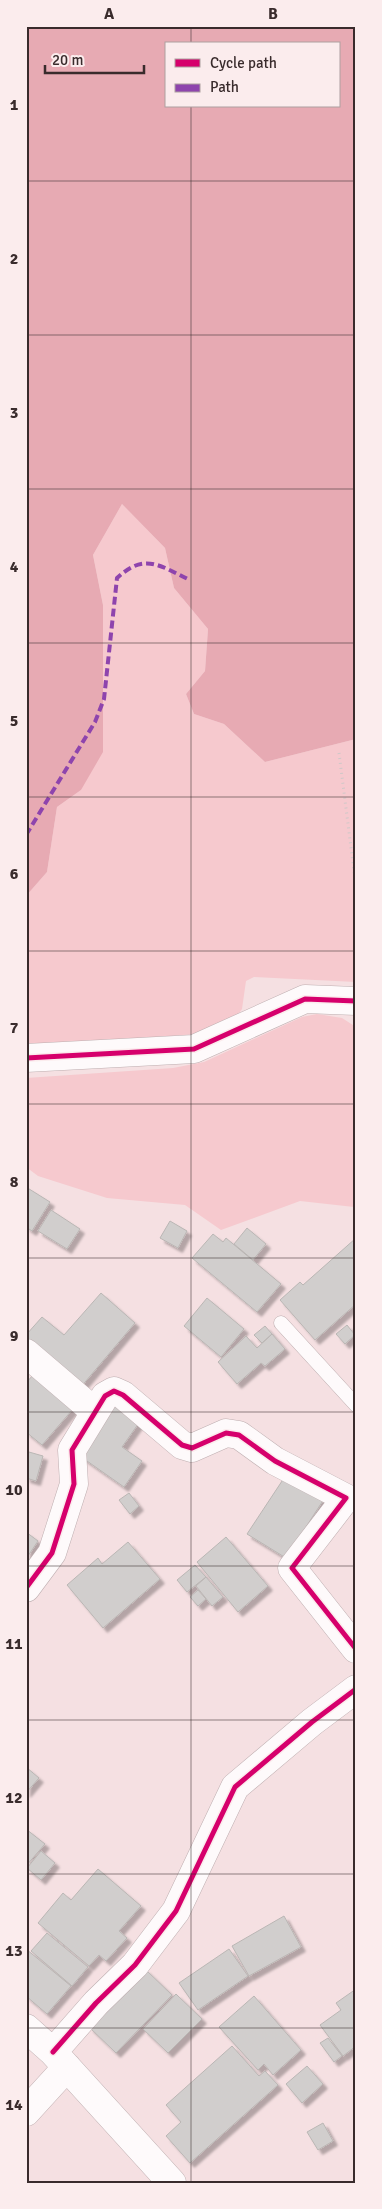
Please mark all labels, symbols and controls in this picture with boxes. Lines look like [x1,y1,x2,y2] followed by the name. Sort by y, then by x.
[104,4,115,24] text: A
[268,4,278,24] text: B
[45,42,144,74] scale bar
[165,42,340,108] legend
[52,51,83,69] text: 20 m
[210,54,277,72] text: Cycle path
[210,78,239,96] text: Path
[10,95,19,115] text: 1
[10,249,18,269] text: 2
[10,403,18,423] text: 3
[10,557,19,577] text: 4
[10,711,18,731] text: 5
[10,864,19,884] text: 6
[10,1018,19,1038] text: 7
[10,1172,19,1192] text: 8
[10,1326,19,1346] text: 9
[5,1480,23,1500] text: 10
[5,1634,23,1654] text: 11
[5,1788,23,1808] text: 12
[5,1941,23,1961] text: 13
[5,2095,23,2115] text: 14

